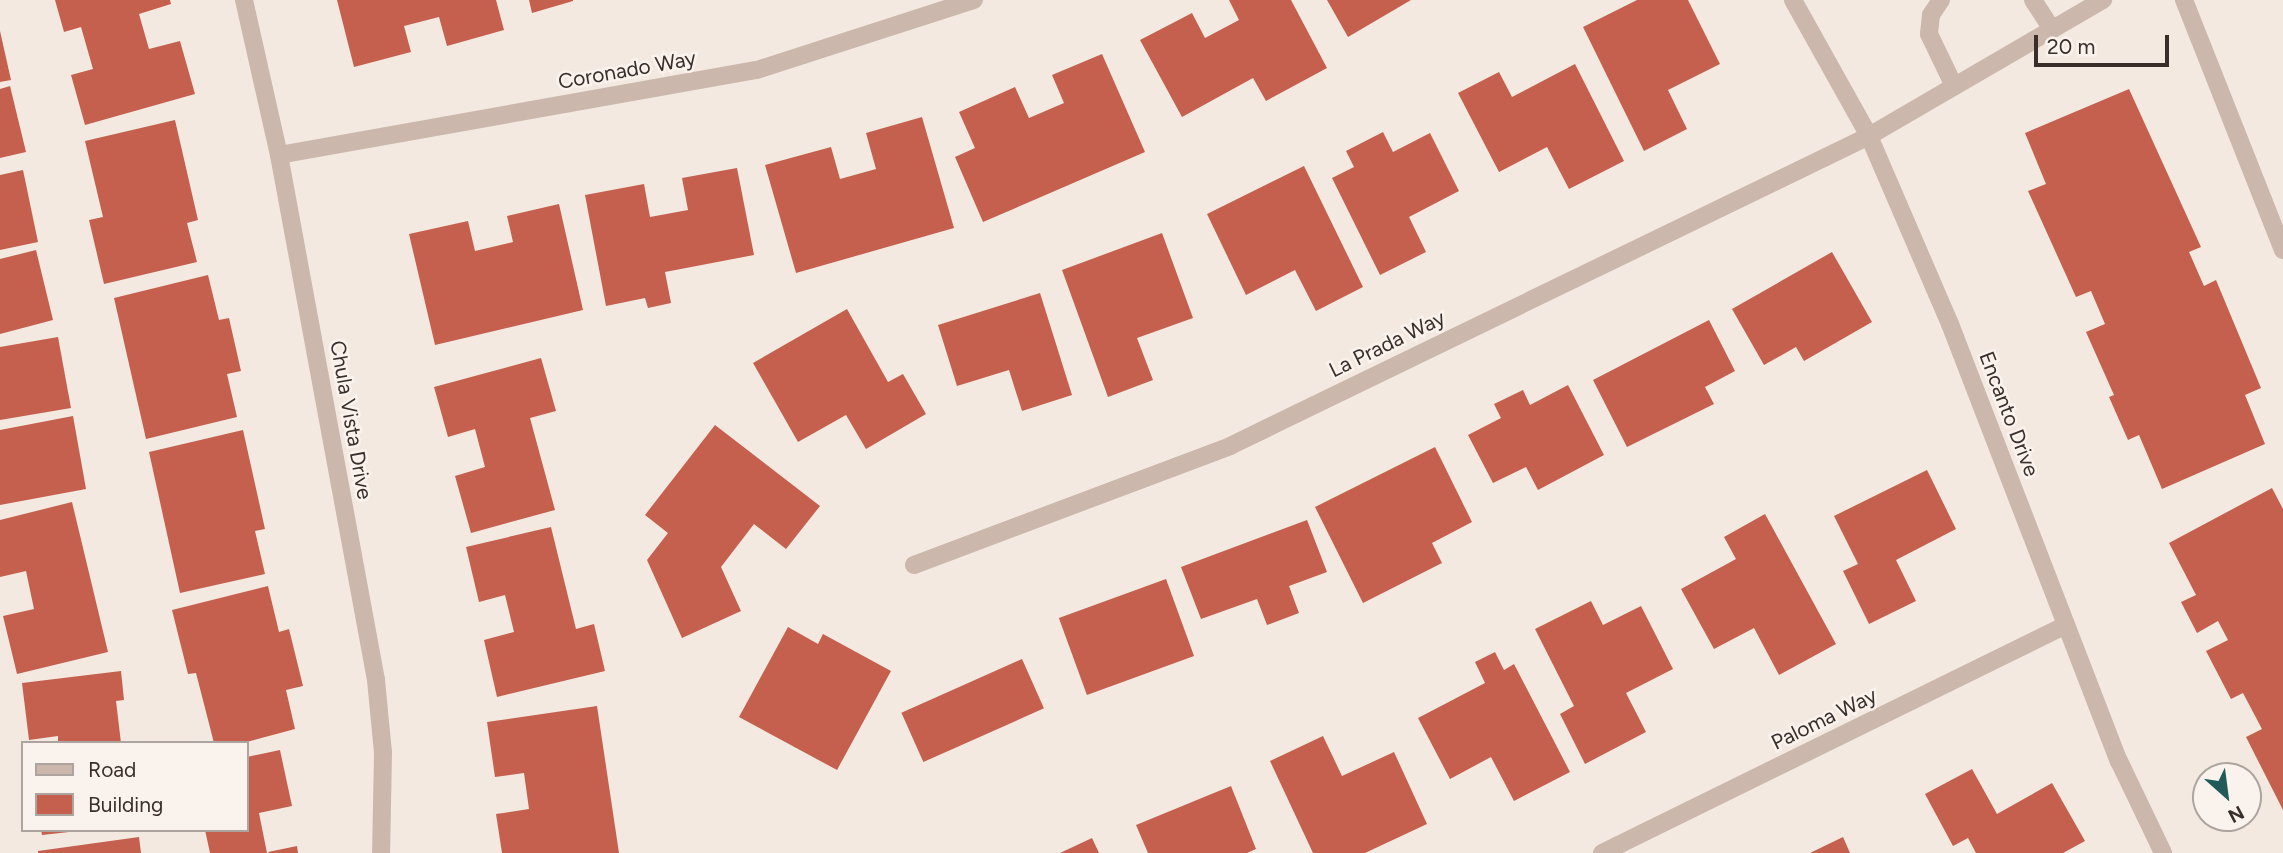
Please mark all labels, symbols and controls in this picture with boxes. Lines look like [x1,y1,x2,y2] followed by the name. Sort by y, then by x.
[2038,21,2173,65] scale bar
[2047,34,2095,59] text: 20 m
[556,45,698,95] street label: Coronado Way
[1325,305,1449,383] street label: La Prada Way
[325,339,377,501] street label: Chula Vista Drive
[1974,348,2044,480] street label: Encanto Drive
[1767,683,1881,755] street label: Paloma Way
[21,741,248,832] legend
[88,757,136,782] text: Road
[2192,762,2262,832] north arrow
[88,792,163,817] text: Building
[2224,801,2248,828] text: N

